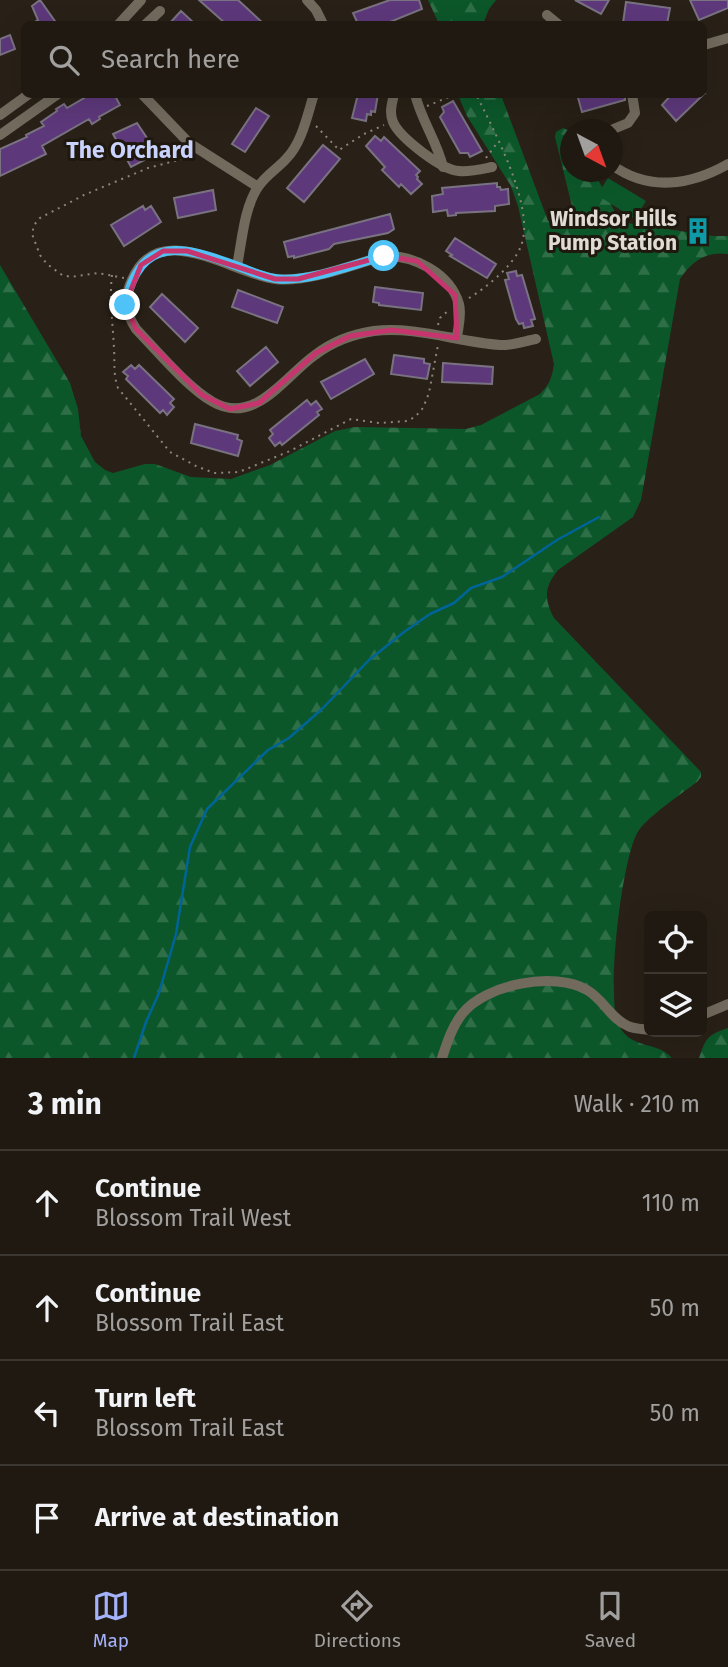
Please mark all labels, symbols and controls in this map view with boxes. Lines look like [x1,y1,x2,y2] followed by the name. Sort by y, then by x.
[21,21,707,98] search box
[45,41,83,79] icon: search
[101,44,240,75] text: Search here
[560,119,623,182] north arrow
[66,136,194,164] district label: The Orchard
[548,206,677,256] place label: Windsor Hills Pump Station
[683,216,713,246] building icon: Windsor Hills Pump Station
[368,240,399,271] route start
[109,289,140,320] route end
[644,911,707,1037] map controls
[644,911,707,974] button: locate
[644,974,707,1037] button: layers
[28,1086,102,1122] text: 3 min
[574,1090,700,1118] text: Walk · 210 m
[95,1173,201,1204] text: Continue
[28,1184,66,1222] icon: ahead
[642,1189,700,1217] text: 110 m
[95,1204,291,1232] text: Blossom Trail West
[95,1278,201,1309] text: Continue
[28,1289,66,1327] icon: ahead
[650,1294,700,1322] text: 50 m
[95,1309,284,1337] text: Blossom Trail East
[95,1383,196,1414] text: Turn left
[28,1394,66,1432] icon: left
[650,1399,700,1427] text: 50 m
[95,1414,284,1442] text: Blossom Trail East
[28,1499,66,1537] icon: arrive
[95,1502,339,1533] text: Arrive at destination
[92,1587,130,1652] tab: Map
[314,1587,401,1652] tab: Directions
[585,1587,636,1652] tab: Saved

